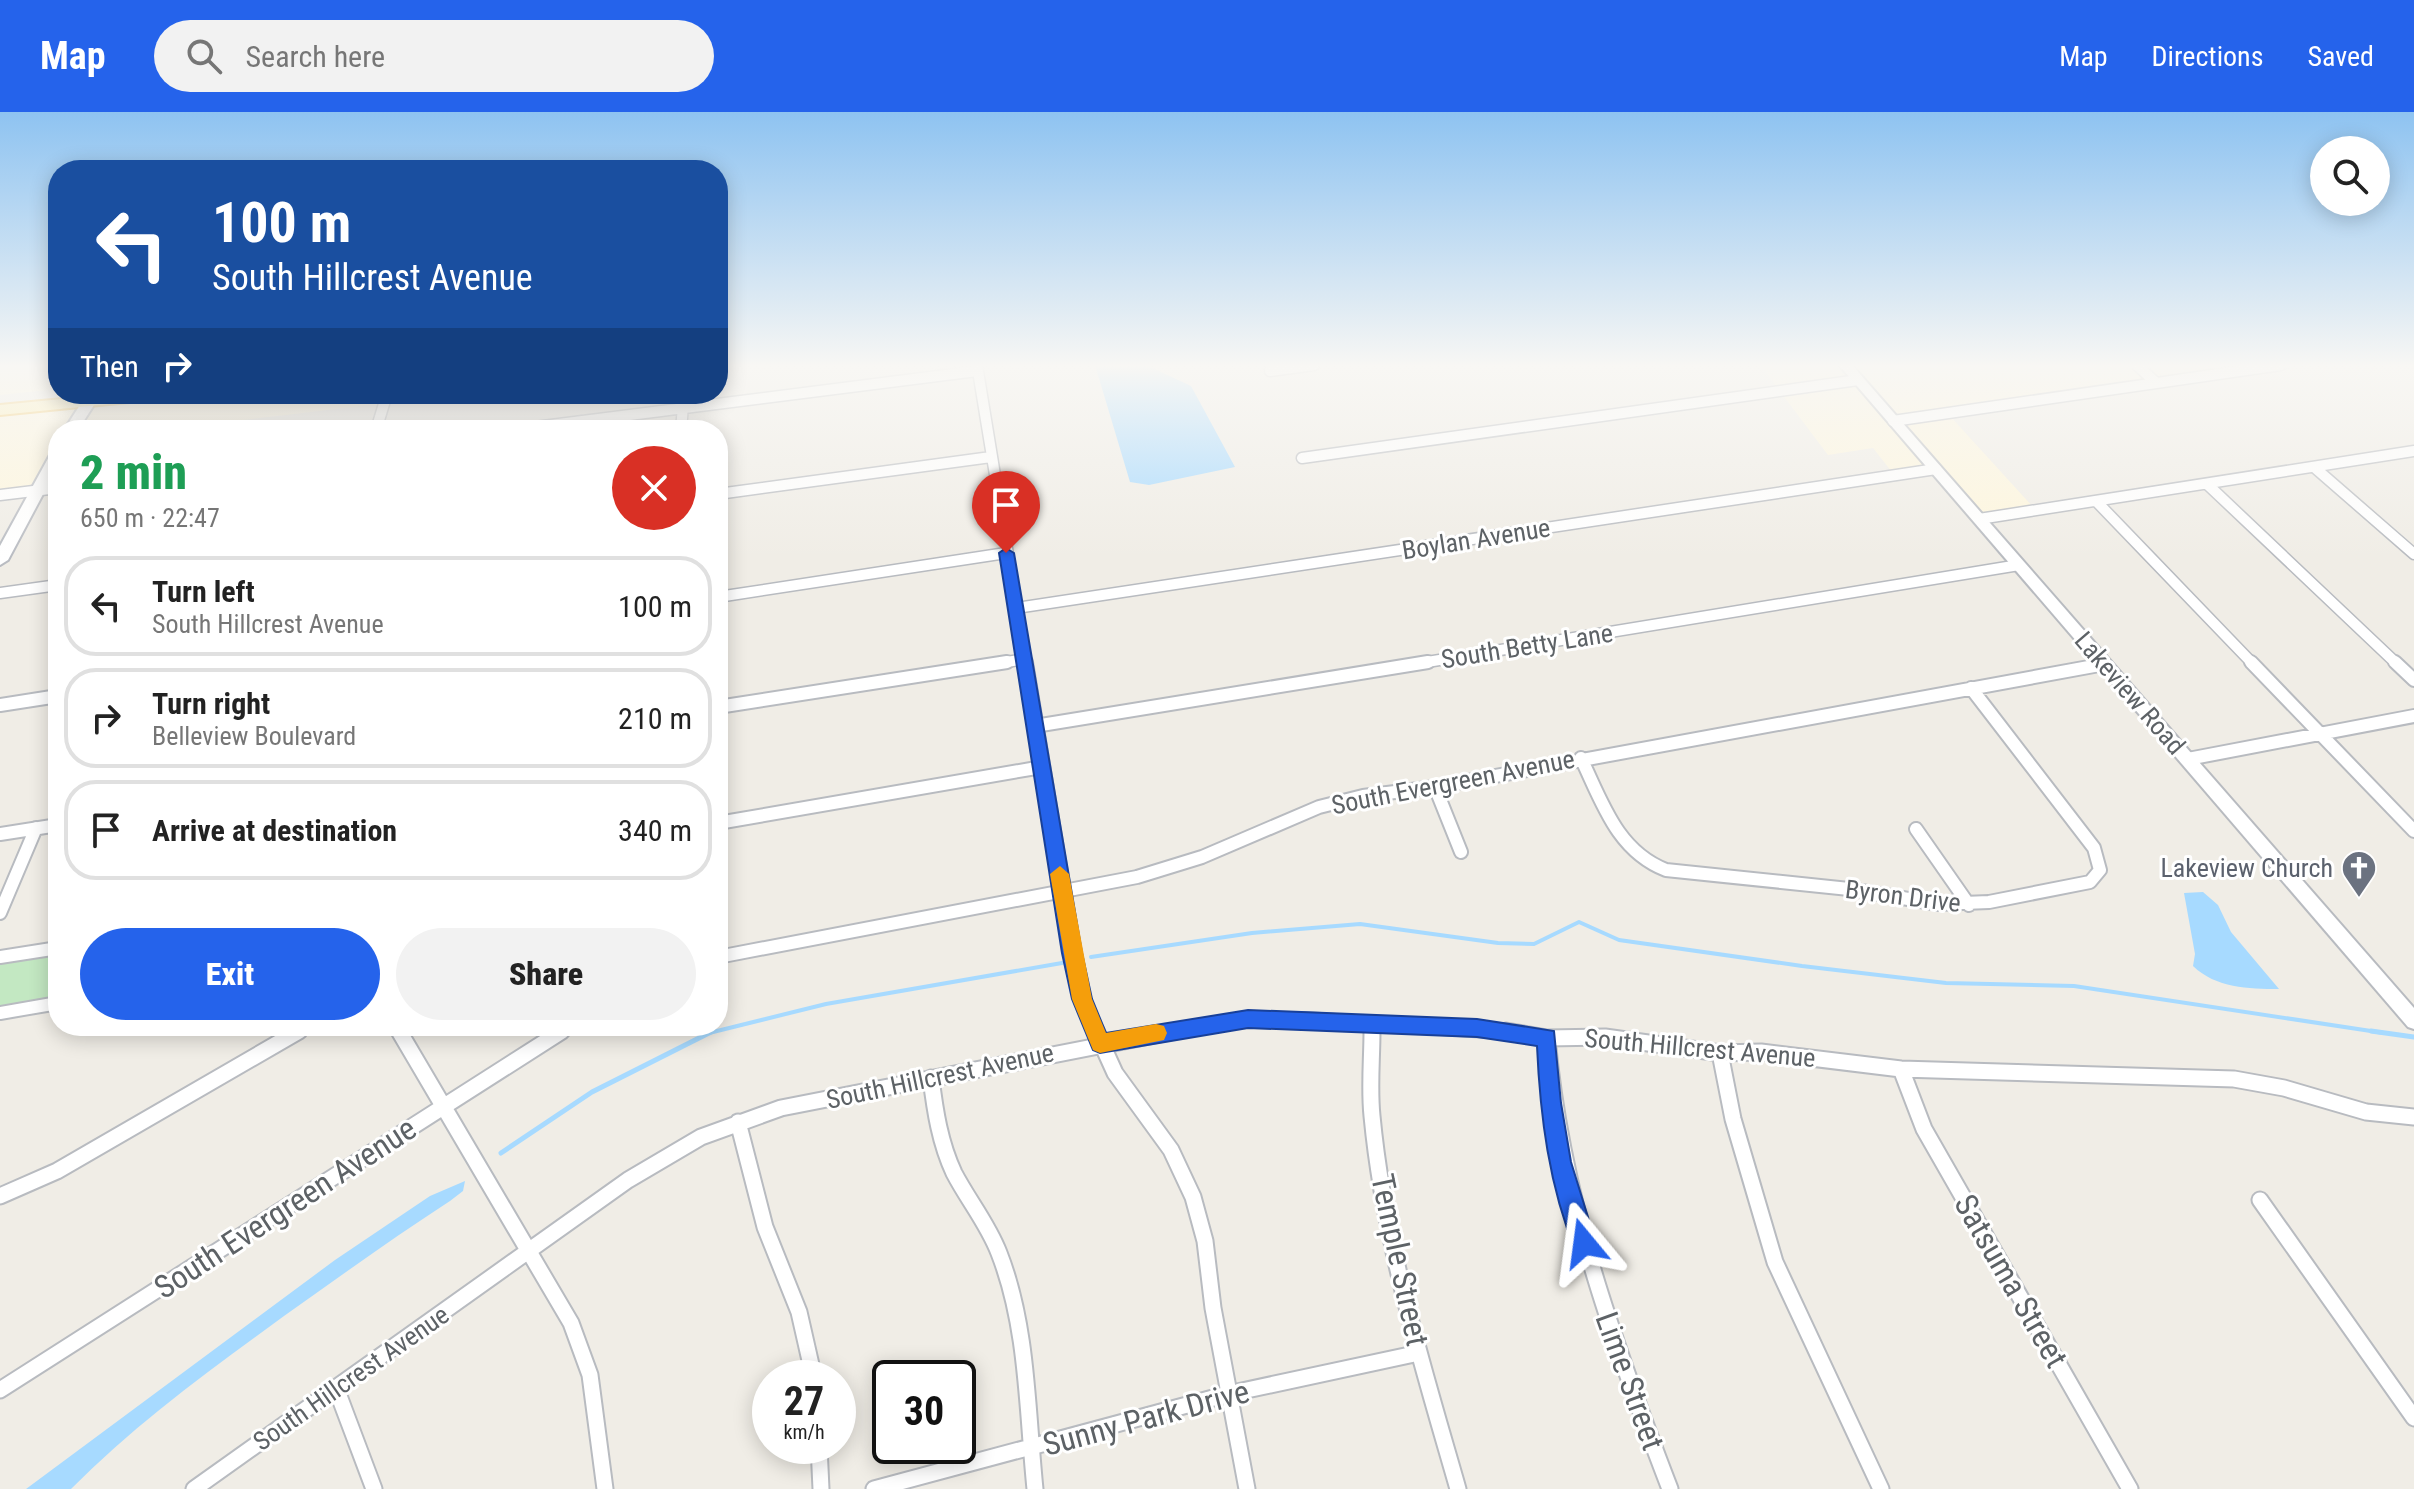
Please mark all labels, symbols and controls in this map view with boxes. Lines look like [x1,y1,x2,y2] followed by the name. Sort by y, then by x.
[154,20,714,92] search box
[40,34,106,78] text: Map
[182,34,226,78] icon: search
[246,39,385,74] text: Search here
[2059,40,2108,73] text: Map
[2152,40,2263,73] text: Directions
[2307,40,2374,73] text: Saved
[2310,136,2390,216] map controls
[2310,136,2390,216] button: search
[212,190,351,256] text: 100 m
[80,192,184,296] icon: left
[212,257,533,299] text: South Hillcrest Avenue
[155,344,199,388] icon: right
[80,349,139,384] text: Then
[80,444,187,501] text: 2 min
[612,446,696,530] button: close
[972,471,1040,553] pin
[984,483,1028,527] icon: arrive
[80,503,220,533] text: 650 m · 22:47
[1400,512,1552,566] street label: Boylan Avenue
[152,574,255,609] text: Turn left
[84,584,128,628] icon: left
[618,589,692,624] text: 100 m
[152,609,384,639] text: South Hillcrest Avenue
[1439,618,1615,674] street label: South Betty Lane
[2069,626,2191,760] street label: Lakeview Road
[152,686,270,721] text: Turn right
[84,696,128,740] icon: right
[618,701,692,736] text: 210 m
[152,721,356,751] text: Belleview Boulevard
[1329,744,1577,820] street label: South Evergreen Avenue
[84,808,128,852] icon: arrive
[152,813,397,848] text: Arrive at destination
[618,813,692,848] text: 340 m
[2340,849,2378,899] church icon: Lakeview Church
[2160,853,2333,883] place label: Lakeview Church
[1844,874,1962,918] street label: Byron Drive
[80,928,380,1020] button: Exit
[396,928,696,1020] button: Share
[1583,1023,1817,1073] street label: South Hillcrest Avenue
[824,1037,1056,1115] street label: South Hillcrest Avenue
[147,1109,423,1307] street label: South Evergreen Avenue
[1363,1171,1437,1349] street label: Temple Street
[1946,1188,2076,1374] street label: Satsuma Street
[1542,1201,1626,1285] position arrow
[248,1299,454,1457] street label: South Hillcrest Avenue
[1588,1307,1672,1455] street label: Lime Street
[872,1360,976,1464] speed limit sign: 30
[1039,1372,1253,1464] street label: Sunny Park Drive
[784,1378,824,1425] text: 27
[783,1420,825,1444] text: km/h

